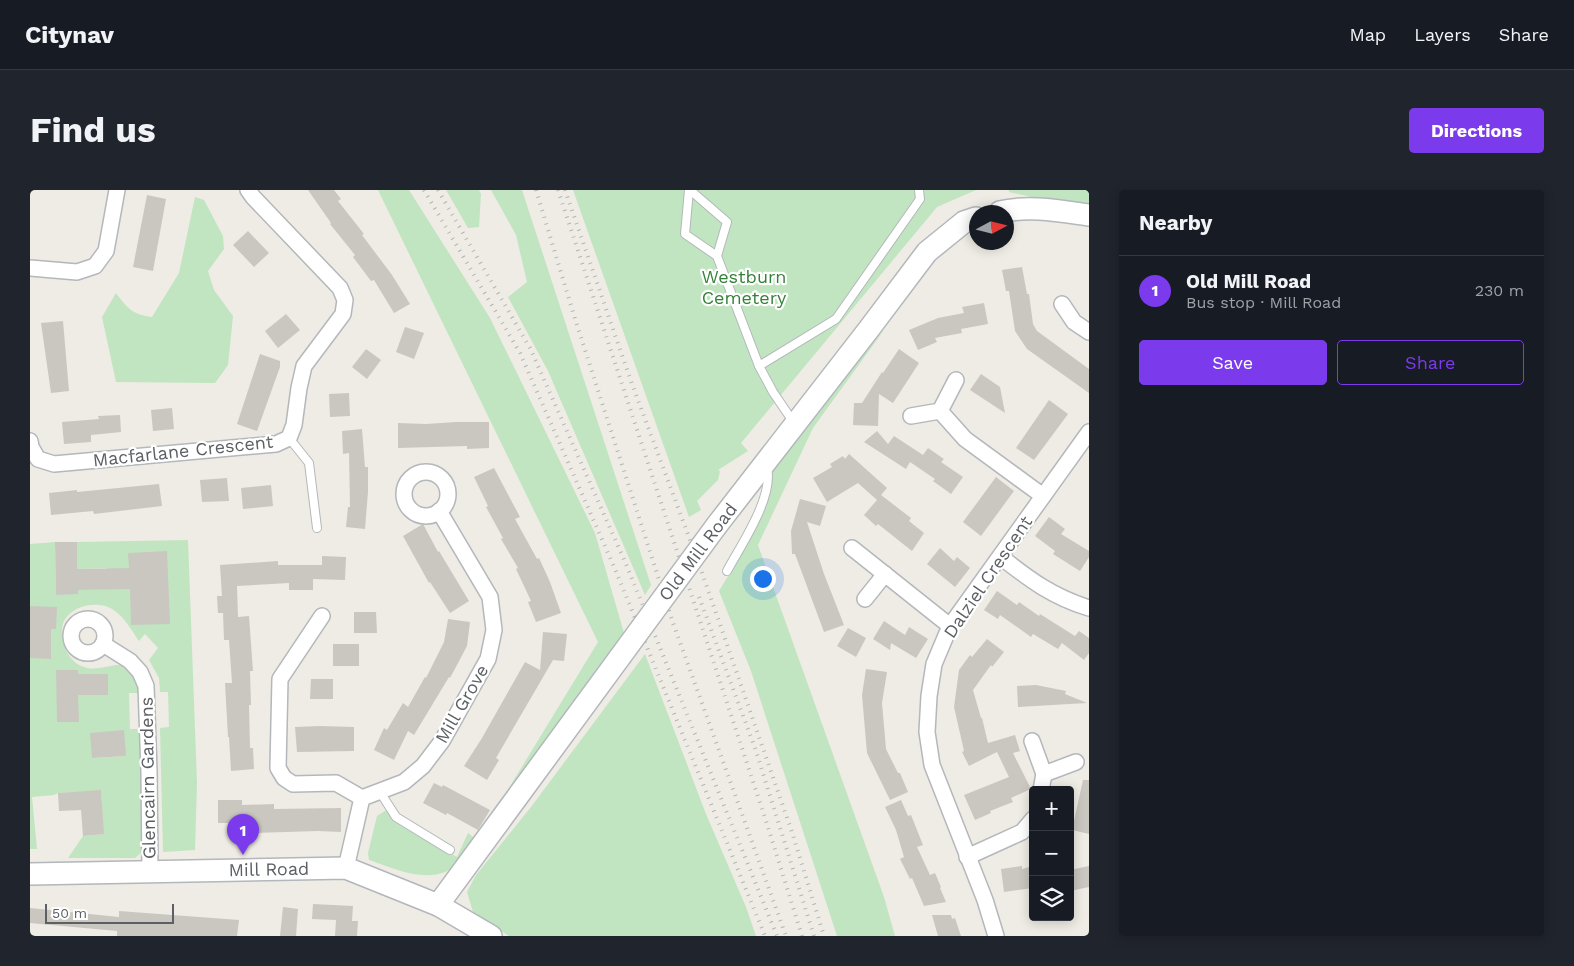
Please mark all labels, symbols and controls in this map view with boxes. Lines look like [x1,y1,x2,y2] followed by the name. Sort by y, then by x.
[25,21,114,49] text: Citynav
[1349,24,1386,45] text: Map
[1414,24,1471,45] text: Layers
[1499,24,1549,45] text: Share
[1409,108,1544,153] button: Directions
[30,109,156,151] text: Find us
[969,205,1014,250] north arrow
[1139,210,1212,235] text: Nearby
[702,266,787,308] park label: Westburn Cemetery
[1186,270,1311,293] text: Old Mill Road
[1152,281,1158,300] text: 1
[1475,281,1524,300] text: 230 m
[1186,293,1341,312] text: Bus stop · Mill Road
[1139,340,1327,385] button: Save
[1337,340,1524,385] button: Share
[92,431,275,470] street label: Macfarlane Crescent
[654,499,741,605] street label: Old Mill Road
[939,511,1036,642] street label: Dalziel Crescent
[750,566,776,592] your location
[431,661,492,747] street label: Mill Grove
[136,697,159,859] street label: Glencairn Gardens
[1029,786,1074,921] map controls
[1029,786,1074,831] button: +
[227,814,259,855] pin: 1
[1029,831,1074,876] button: −
[228,858,309,880] street label: Mill Road
[1029,876,1074,921] button: layers
[45,901,174,924] scale bar
[52,905,87,921] text: 50 m

